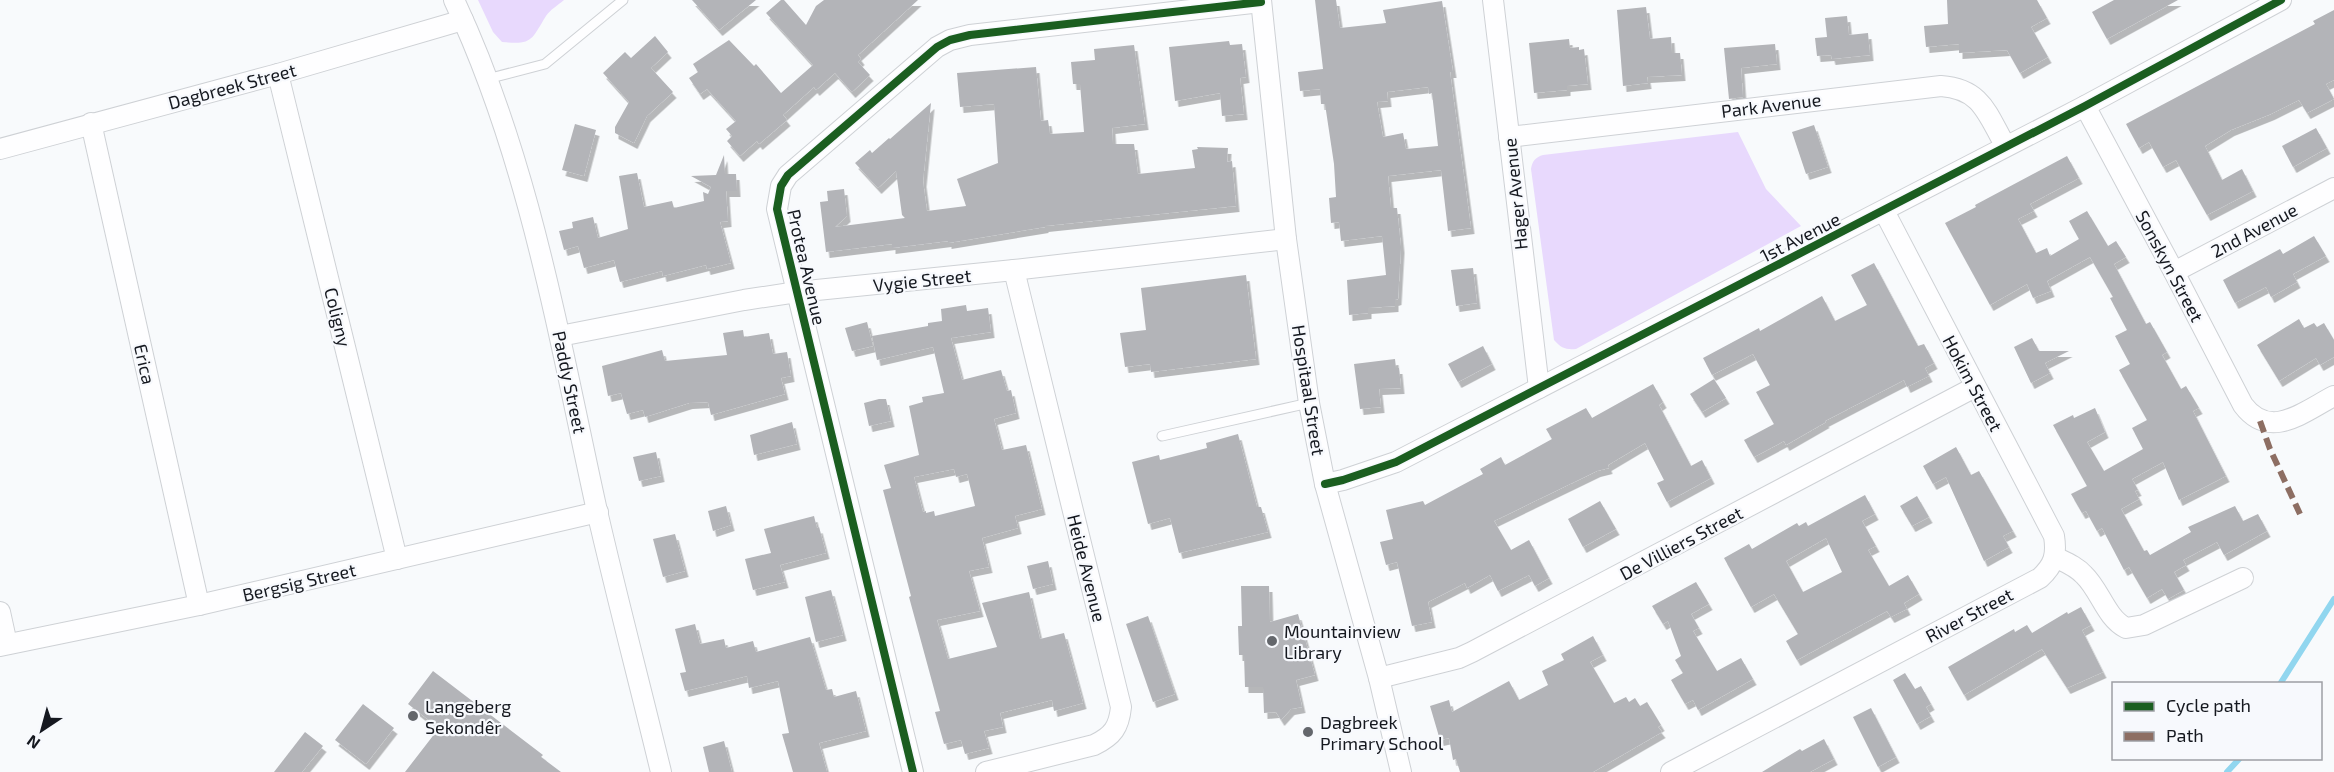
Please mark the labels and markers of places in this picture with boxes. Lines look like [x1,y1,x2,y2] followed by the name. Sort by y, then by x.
[1284,620,1401,663] place label: Mountainview Library
[1265,634,1279,648] marker: Mountainview Library
[425,695,511,738] place label: Langeberg Sekondêr
[406,709,420,723] marker: Langeberg Sekondêr
[1320,711,1444,754] place label: Dagbreek Primary School
[1301,725,1315,739] marker: Dagbreek Primary School

